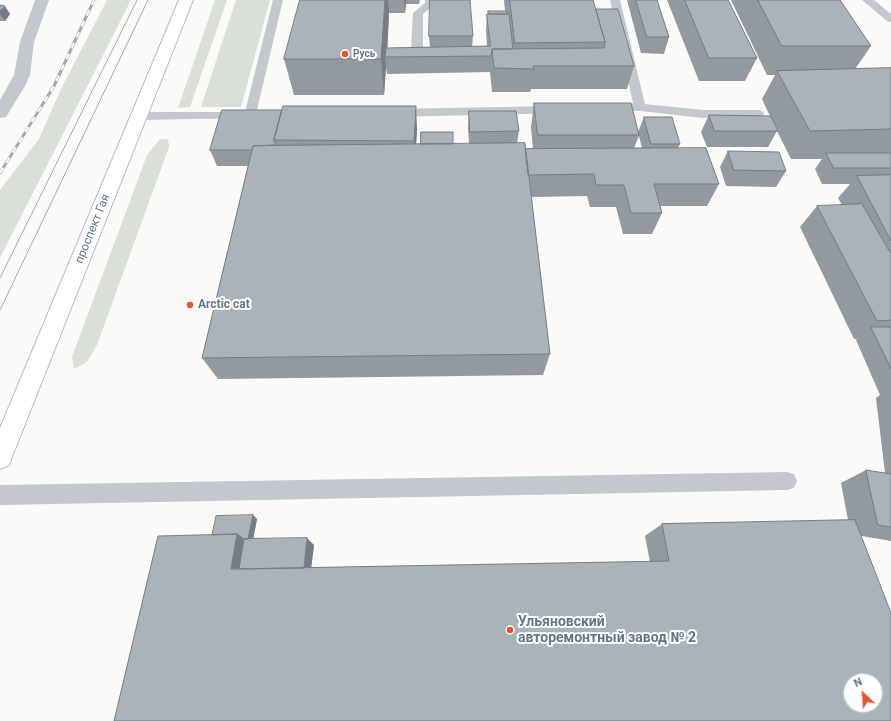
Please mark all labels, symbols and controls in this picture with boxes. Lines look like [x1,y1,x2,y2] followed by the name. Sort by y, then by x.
[353,48,375,60] place label: Русь
[340,49,350,59] marker: Русь
[72,192,114,266] street label: проспект Гая
[198,298,250,312] place label: Arctic cat
[185,300,195,310] marker: Arctic cat
[518,614,696,646] place label: Ульяновский авторемонтный завод № 2
[505,625,515,635] marker: Ульяновский авторемонтный завод № 2
[843,673,883,713] north arrow
[852,675,864,690] text: N

